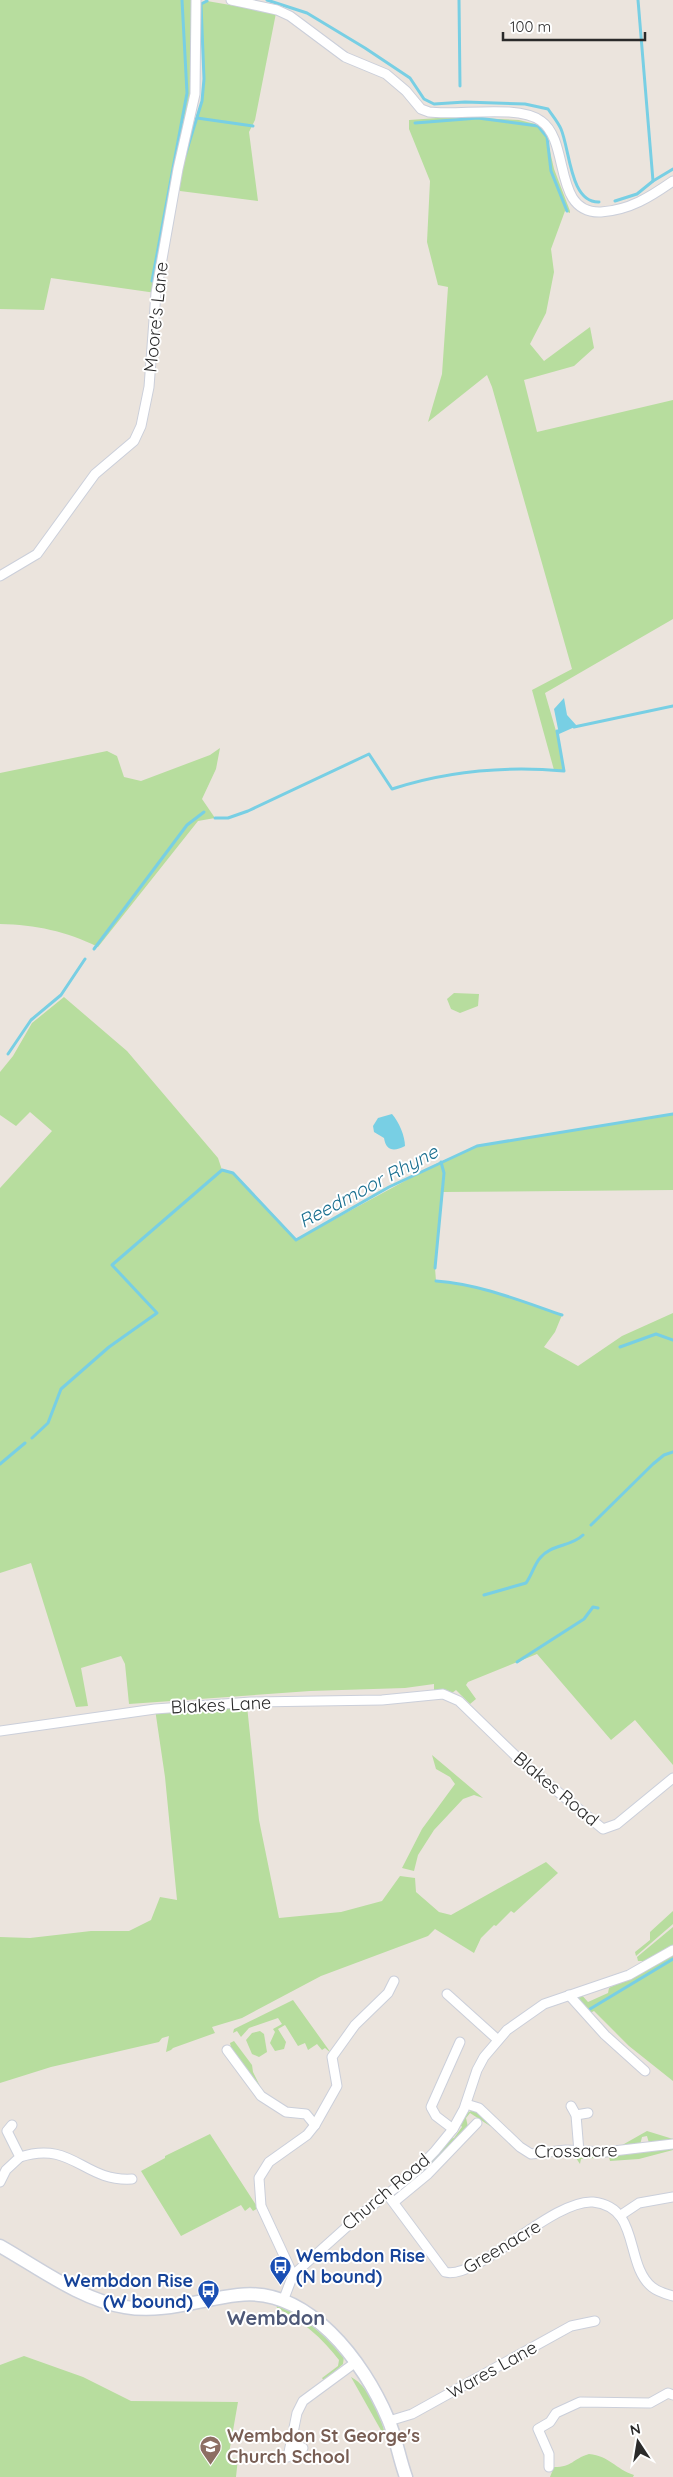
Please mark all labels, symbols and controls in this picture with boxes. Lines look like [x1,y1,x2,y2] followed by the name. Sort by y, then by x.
[503,10,646,42] scale bar
[510,17,551,36] text: 100 m
[138,260,173,373] street label: Moore's Lane
[294,1139,443,1233] water label: Reedmoor Rhyne
[170,1690,272,1719] street label: Blakes Lane
[509,1746,604,1831] street label: Blakes Road
[534,2138,618,2163] street label: Crossacre
[337,2148,434,2235] street label: Church Road
[459,2214,545,2279] street label: Greenacre
[296,2244,425,2288] place label: Wembdon Rise (N bound)
[268,2254,292,2285] bus stop icon: Wembdon Rise (N bound)
[64,2269,193,2313] place label: Wembdon Rise (W bound)
[197,2279,221,2310] bus stop icon: Wembdon Rise (W bound)
[227,2305,325,2330] district label: Wembdon
[443,2335,541,2404] street label: Wares Lane
[613,2417,663,2467] north arrow
[628,2419,642,2439] text: N
[227,2424,420,2468] place label: Wembdon St George's Church School
[199,2434,223,2465] school or university icon: Wembdon St George's Church School

